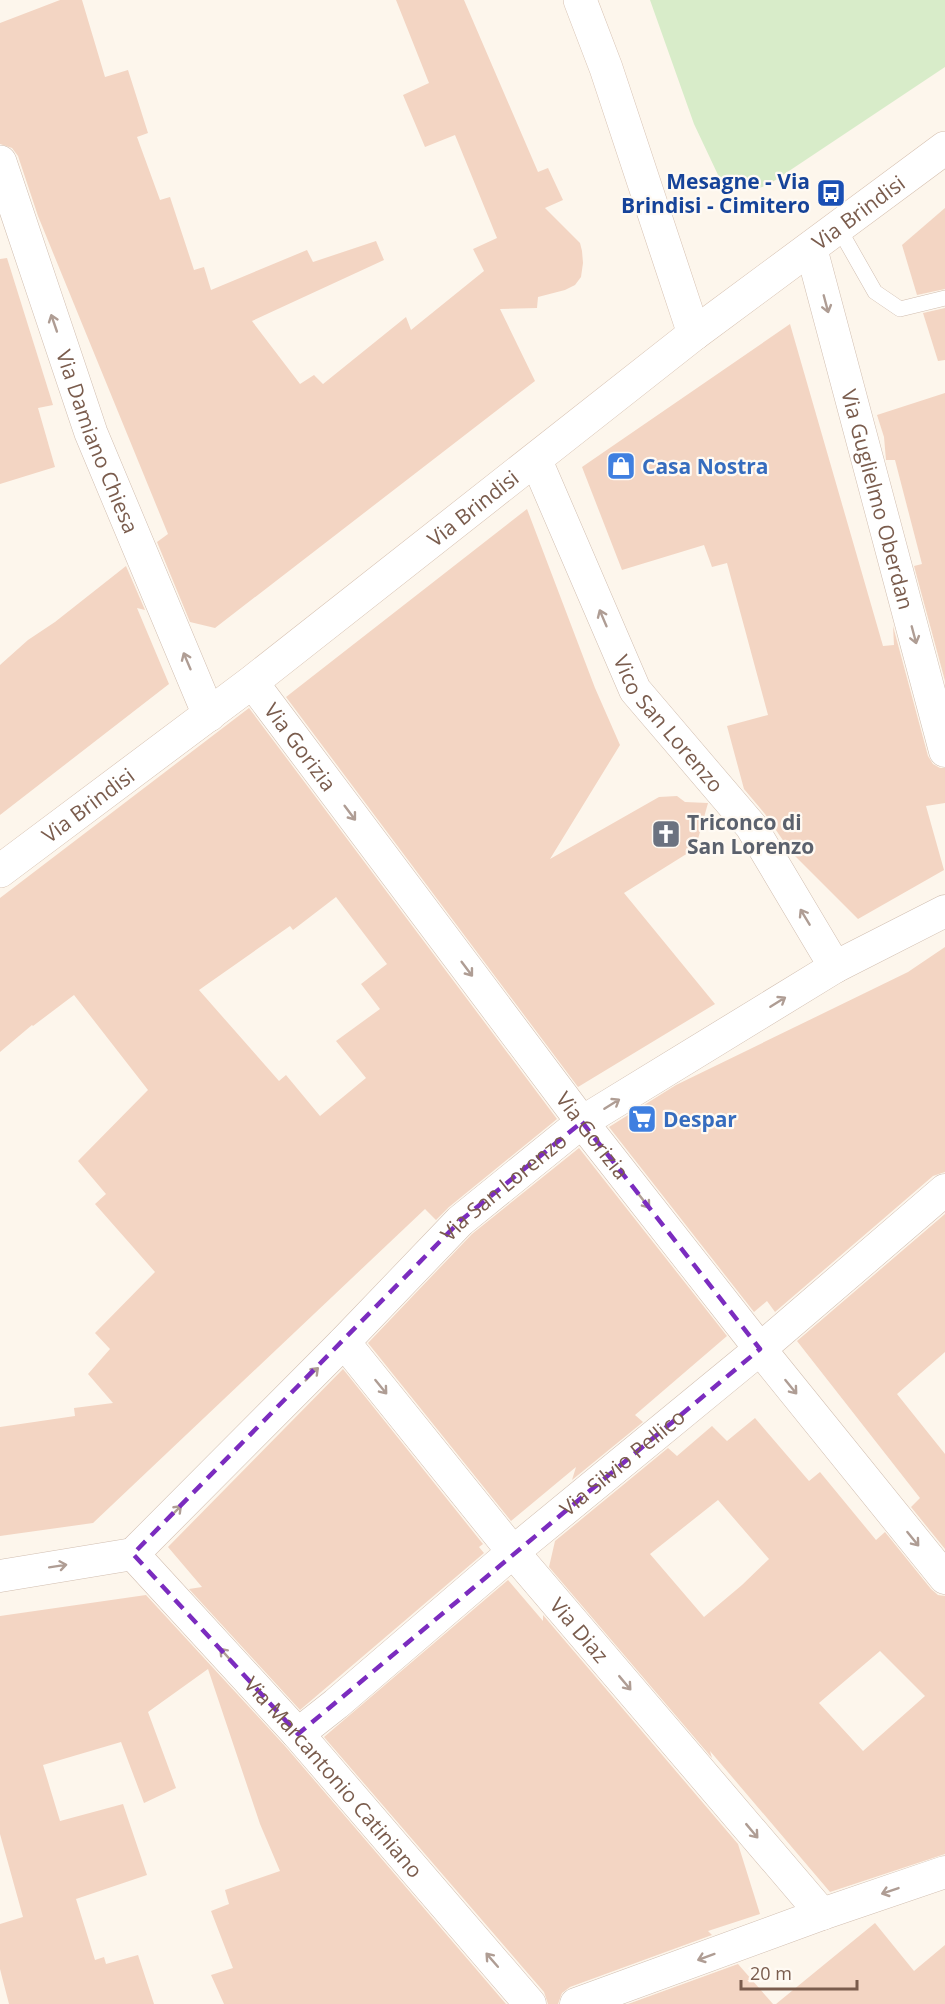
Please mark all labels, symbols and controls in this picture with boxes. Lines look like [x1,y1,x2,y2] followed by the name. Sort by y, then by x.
[621,167,810,219] place label: Mesagne - Via Brindisi - Cimitero
[806,169,910,256] street label: Via Brindisi
[815,177,847,209] bus stop icon: Mesagne - Via Brindisi - Cimitero
[821,294,832,313] one-way arrow
[48,314,59,333] one-way arrow
[50,346,145,537] street label: Via Damiano Chiesa
[835,386,921,612] street label: Via Guglielmo Oberdan
[605,450,637,482] shop icon: Casa Nostra
[642,452,769,480] place label: Casa Nostra
[421,464,524,553] street label: Via Brindisi
[597,609,609,627] one-way arrow
[909,625,920,644] one-way arrow
[608,651,730,798] street label: Vico San Lorenzo
[181,652,192,671] one-way arrow
[258,697,343,797] street label: Via Gorizia
[36,761,140,849] street label: Via Brindisi
[344,804,357,820] one-way arrow
[687,808,814,860] place label: Triconco di San Lorenzo
[650,818,682,850] church icon: Triconco di San Lorenzo
[798,909,810,926] one-way arrow
[461,960,474,976] one-way arrow
[769,995,786,1007] one-way arrow
[550,1086,635,1185] street label: Via Gorizia
[603,1097,620,1109] one-way arrow
[626,1103,658,1135] supermarket icon: Despar
[663,1105,737,1133] place label: Despar
[434,1126,572,1247] street label: Via San Lorenzo
[638,1193,651,1209] one-way arrow
[305,1366,319,1381] one-way arrow
[374,1379,387,1395] one-way arrow
[784,1379,797,1395] one-way arrow
[554,1403,691,1522] street label: Via Silvio Pellico
[167,1505,182,1520] one-way arrow
[907,1531,920,1547] one-way arrow
[47,1561,67,1572] one-way arrow
[544,1592,615,1668] street label: Via Diaz
[219,1647,233,1662] one-way arrow
[238,1670,429,1883] street label: Via Marcantonio Catiniano
[618,1675,632,1690] one-way arrow
[745,1823,759,1838] one-way arrow
[881,1887,900,1898] one-way arrow
[697,1952,716,1963] one-way arrow
[485,1953,499,1968] one-way arrow
[741,1953,856,1991] scale bar
[750,1961,792,1985] text: 20 m

